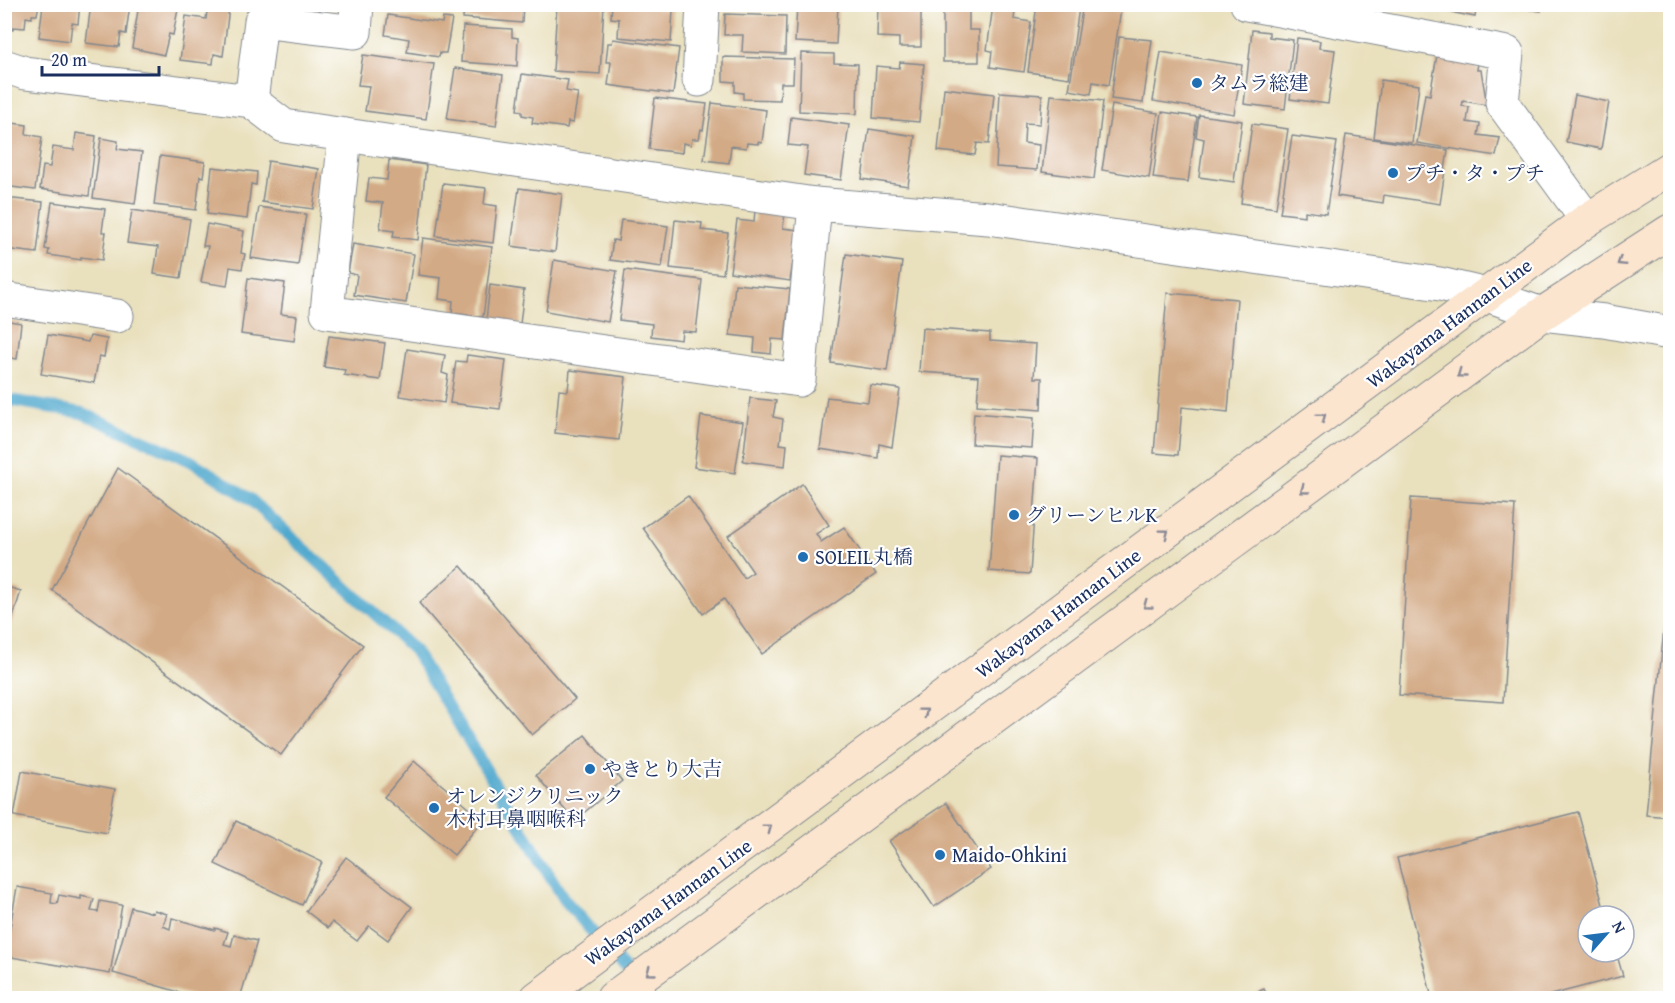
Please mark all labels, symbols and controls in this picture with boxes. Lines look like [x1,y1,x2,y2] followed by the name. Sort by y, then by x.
[42,39,159,77] scale bar
[51,46,87,73] text: 20 m
[1209,68,1309,97] place label: タムラ総建
[1190,76,1204,90] marker: タムラ総建
[1405,158,1545,187] place label: プチ・タ・プチ
[1386,166,1400,180] marker: プチ・タ・プチ
[1360,251,1538,395] street label: Wakayama Hannan Line
[1617,255,1627,267] one-way arrow
[1457,367,1468,378] one-way arrow
[1315,413,1326,424] one-way arrow
[1300,482,1311,493] one-way arrow
[1026,500,1158,529] place label: グリーンヒルK
[1007,508,1021,522] marker: グリーンヒルK
[1159,530,1170,541] one-way arrow
[969,541,1147,685] street label: Wakayama Hannan Line
[815,542,913,571] place label: SOLEIL丸橋
[796,550,810,564] marker: SOLEIL丸橋
[1143,598,1154,609] one-way arrow
[918,708,929,719] one-way arrow
[602,754,722,783] place label: やきとり大吉
[583,762,597,776] marker: やきとり大吉
[446,781,623,833] place label: オレンジクリニック 木村耳鼻咽喉科
[427,801,441,815] marker: オレンジクリニック 木村耳鼻咽喉科
[761,824,772,835] one-way arrow
[578,831,757,972] street label: Wakayama Hannan Line
[952,840,1068,869] place label: Maido-Ohkini
[933,848,947,862] marker: Maido-Ohkini
[1576,904,1636,964] north arrow
[1606,917,1632,938] text: N
[645,964,656,975] one-way arrow

